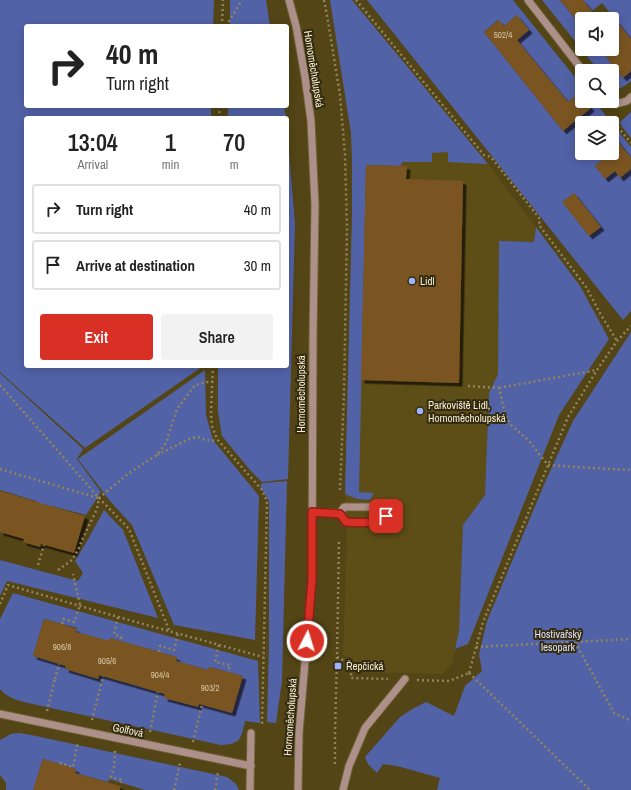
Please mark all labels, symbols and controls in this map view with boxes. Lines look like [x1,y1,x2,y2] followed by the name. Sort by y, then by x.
[575,12,619,160] map controls
[575,12,619,56] button: sound
[494,29,512,41] house number: 502/4
[301,30,327,108] street label: Hornoměcholupská
[106,35,158,73] text: 40 m
[40,40,92,92] icon: right
[575,64,619,108] button: search
[106,71,169,96] text: Turn right
[575,116,619,160] button: layers
[68,126,118,158] text: 13:04
[165,126,176,158] text: 1
[223,126,245,158] text: 70
[77,156,108,173] text: Arrival
[162,156,179,173] text: min
[230,156,239,173] text: m
[42,198,64,220] icon: right
[76,199,133,220] text: Turn right
[244,199,271,220] text: 40 m
[42,254,64,276] icon: arrive
[76,255,195,276] text: Arrive at destination
[244,255,271,276] text: 30 m
[420,274,435,288] place label: Lidl
[407,276,417,286] marker: Lidl
[40,314,153,360] button: Exit
[161,314,273,360] button: Share
[294,355,308,433] street label: Hornoměcholupská
[428,398,506,425] place label: Parkoviště Lidl, Hornoměcholupská
[415,406,425,416] marker: Parkoviště Lidl, Hornoměcholupská
[369,499,403,533] pin
[375,505,397,527] icon: arrive
[286,620,328,662] position arrow
[534,627,582,654] park label: Hostivařský lesopark
[53,641,71,653] house number: 906/8
[98,655,116,667] house number: 905/6
[346,659,384,673] place label: Řepčická
[333,661,343,671] marker: Řepčická
[151,669,169,681] house number: 904/4
[280,678,300,756] street label: Hornoměcholupská
[201,682,219,694] house number: 903/2
[111,720,145,740] street label: Golfová

